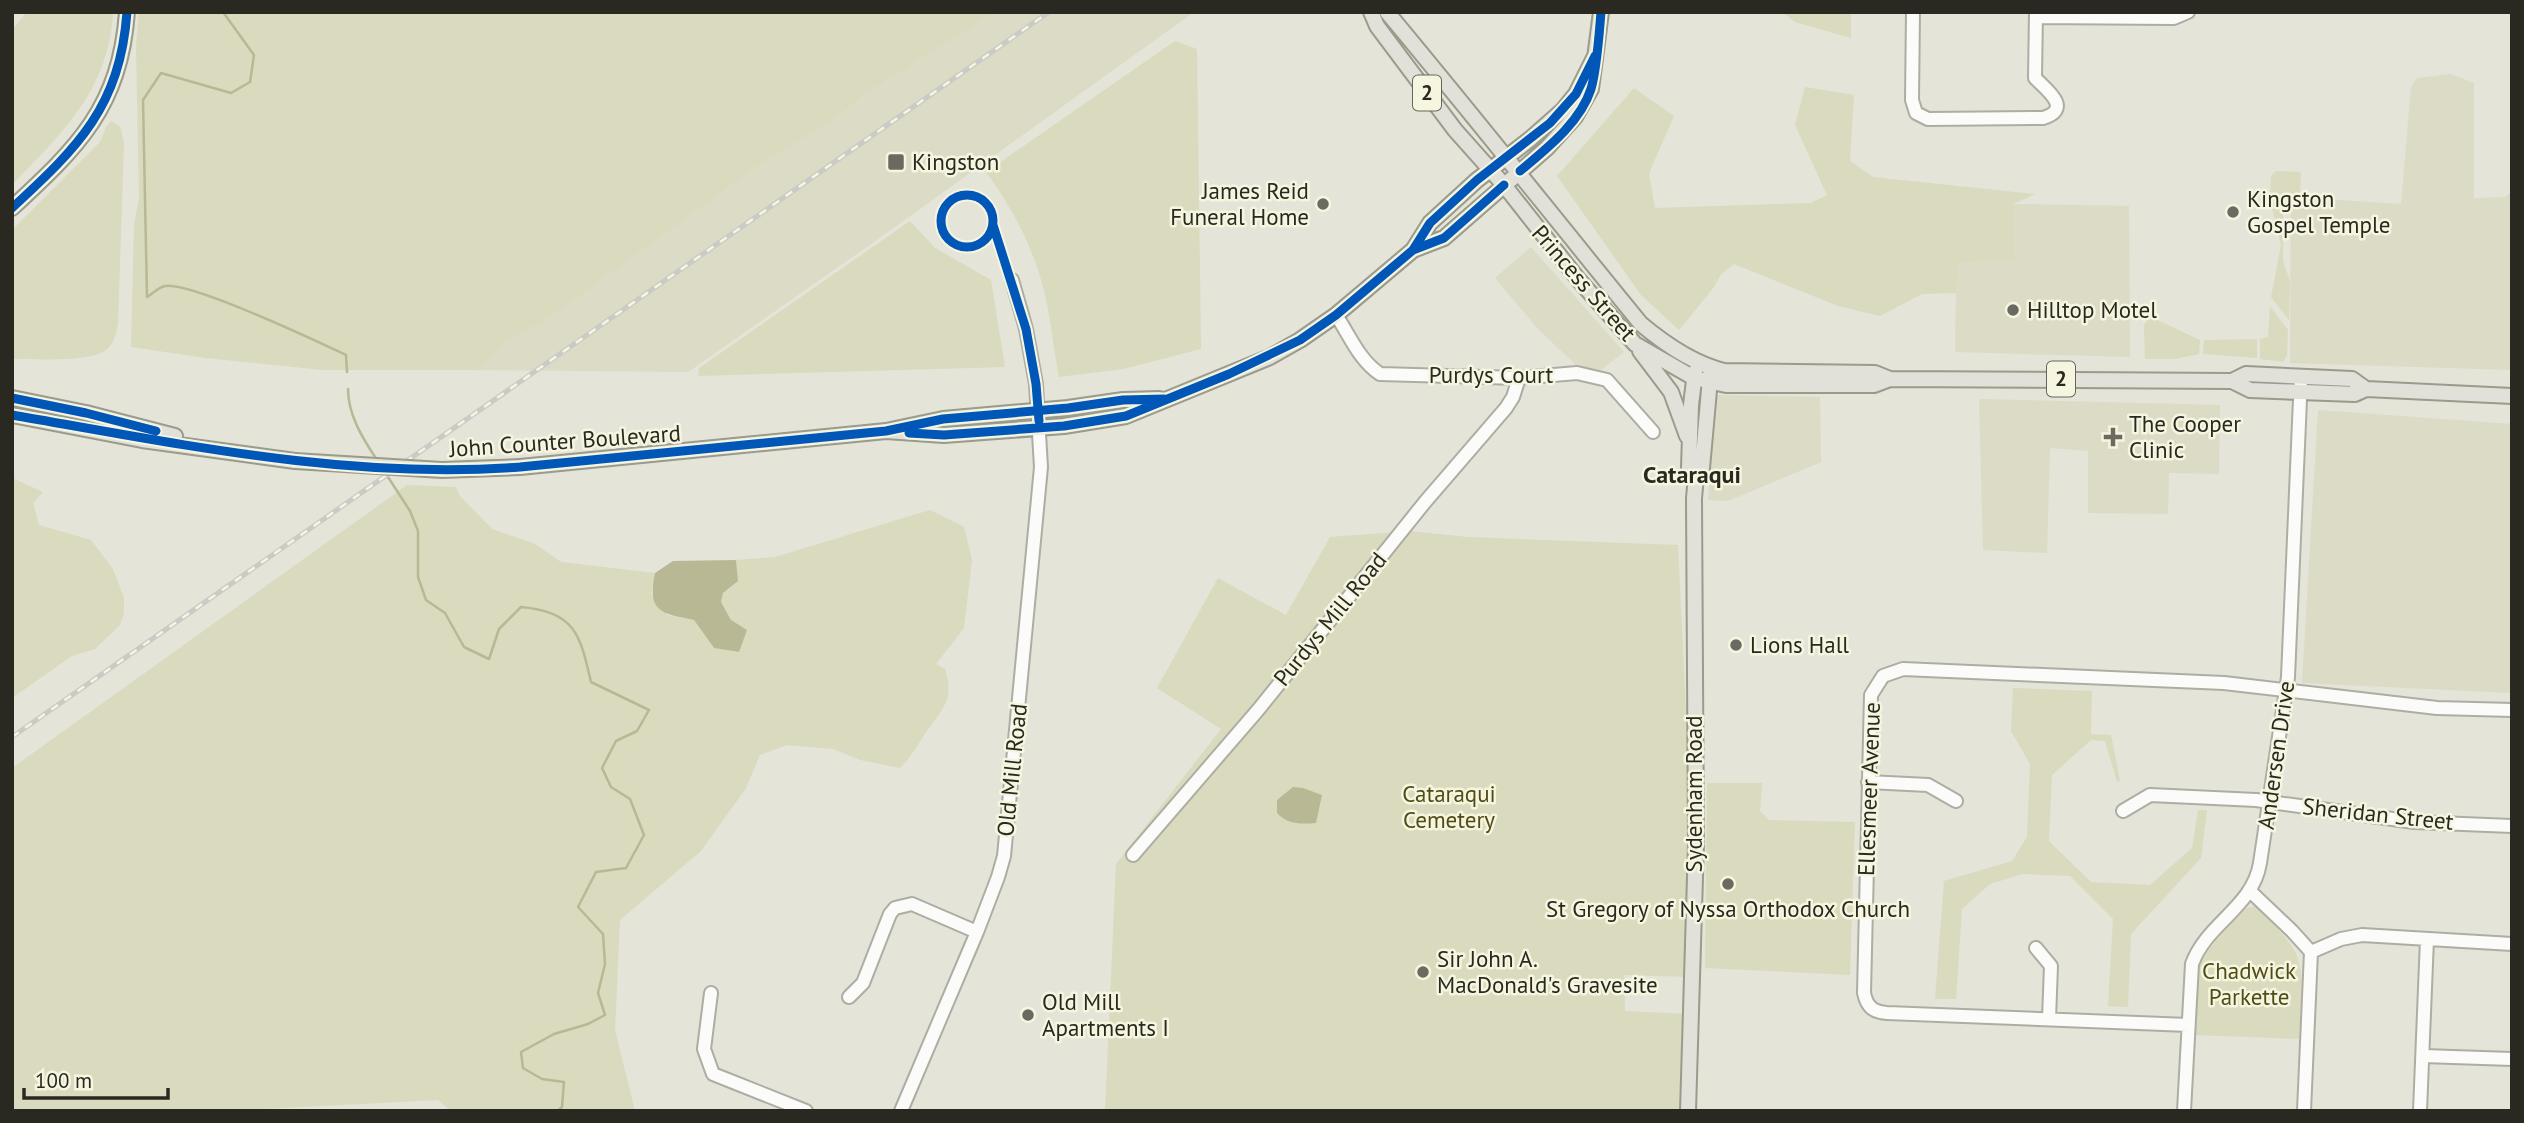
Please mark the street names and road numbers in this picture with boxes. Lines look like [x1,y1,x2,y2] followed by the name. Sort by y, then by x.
[1413,76,1441,110] road number: 2
[1526,219,1643,347] street label: Princess Street
[1429,360,1553,389] street label: Purdys Court
[2047,362,2075,396] road number: 2
[447,418,682,463] street label: John Counter Boulevard
[1267,546,1392,691] street label: Purdys Mill Road
[2251,679,2300,831] street label: Andersen Drive
[990,702,1033,838] street label: Old Mill Road
[1851,702,1886,876] street label: Ellesmeer Avenue
[1679,715,1708,873] street label: Sydenham Road
[2301,791,2455,836] street label: Sheridan Street

